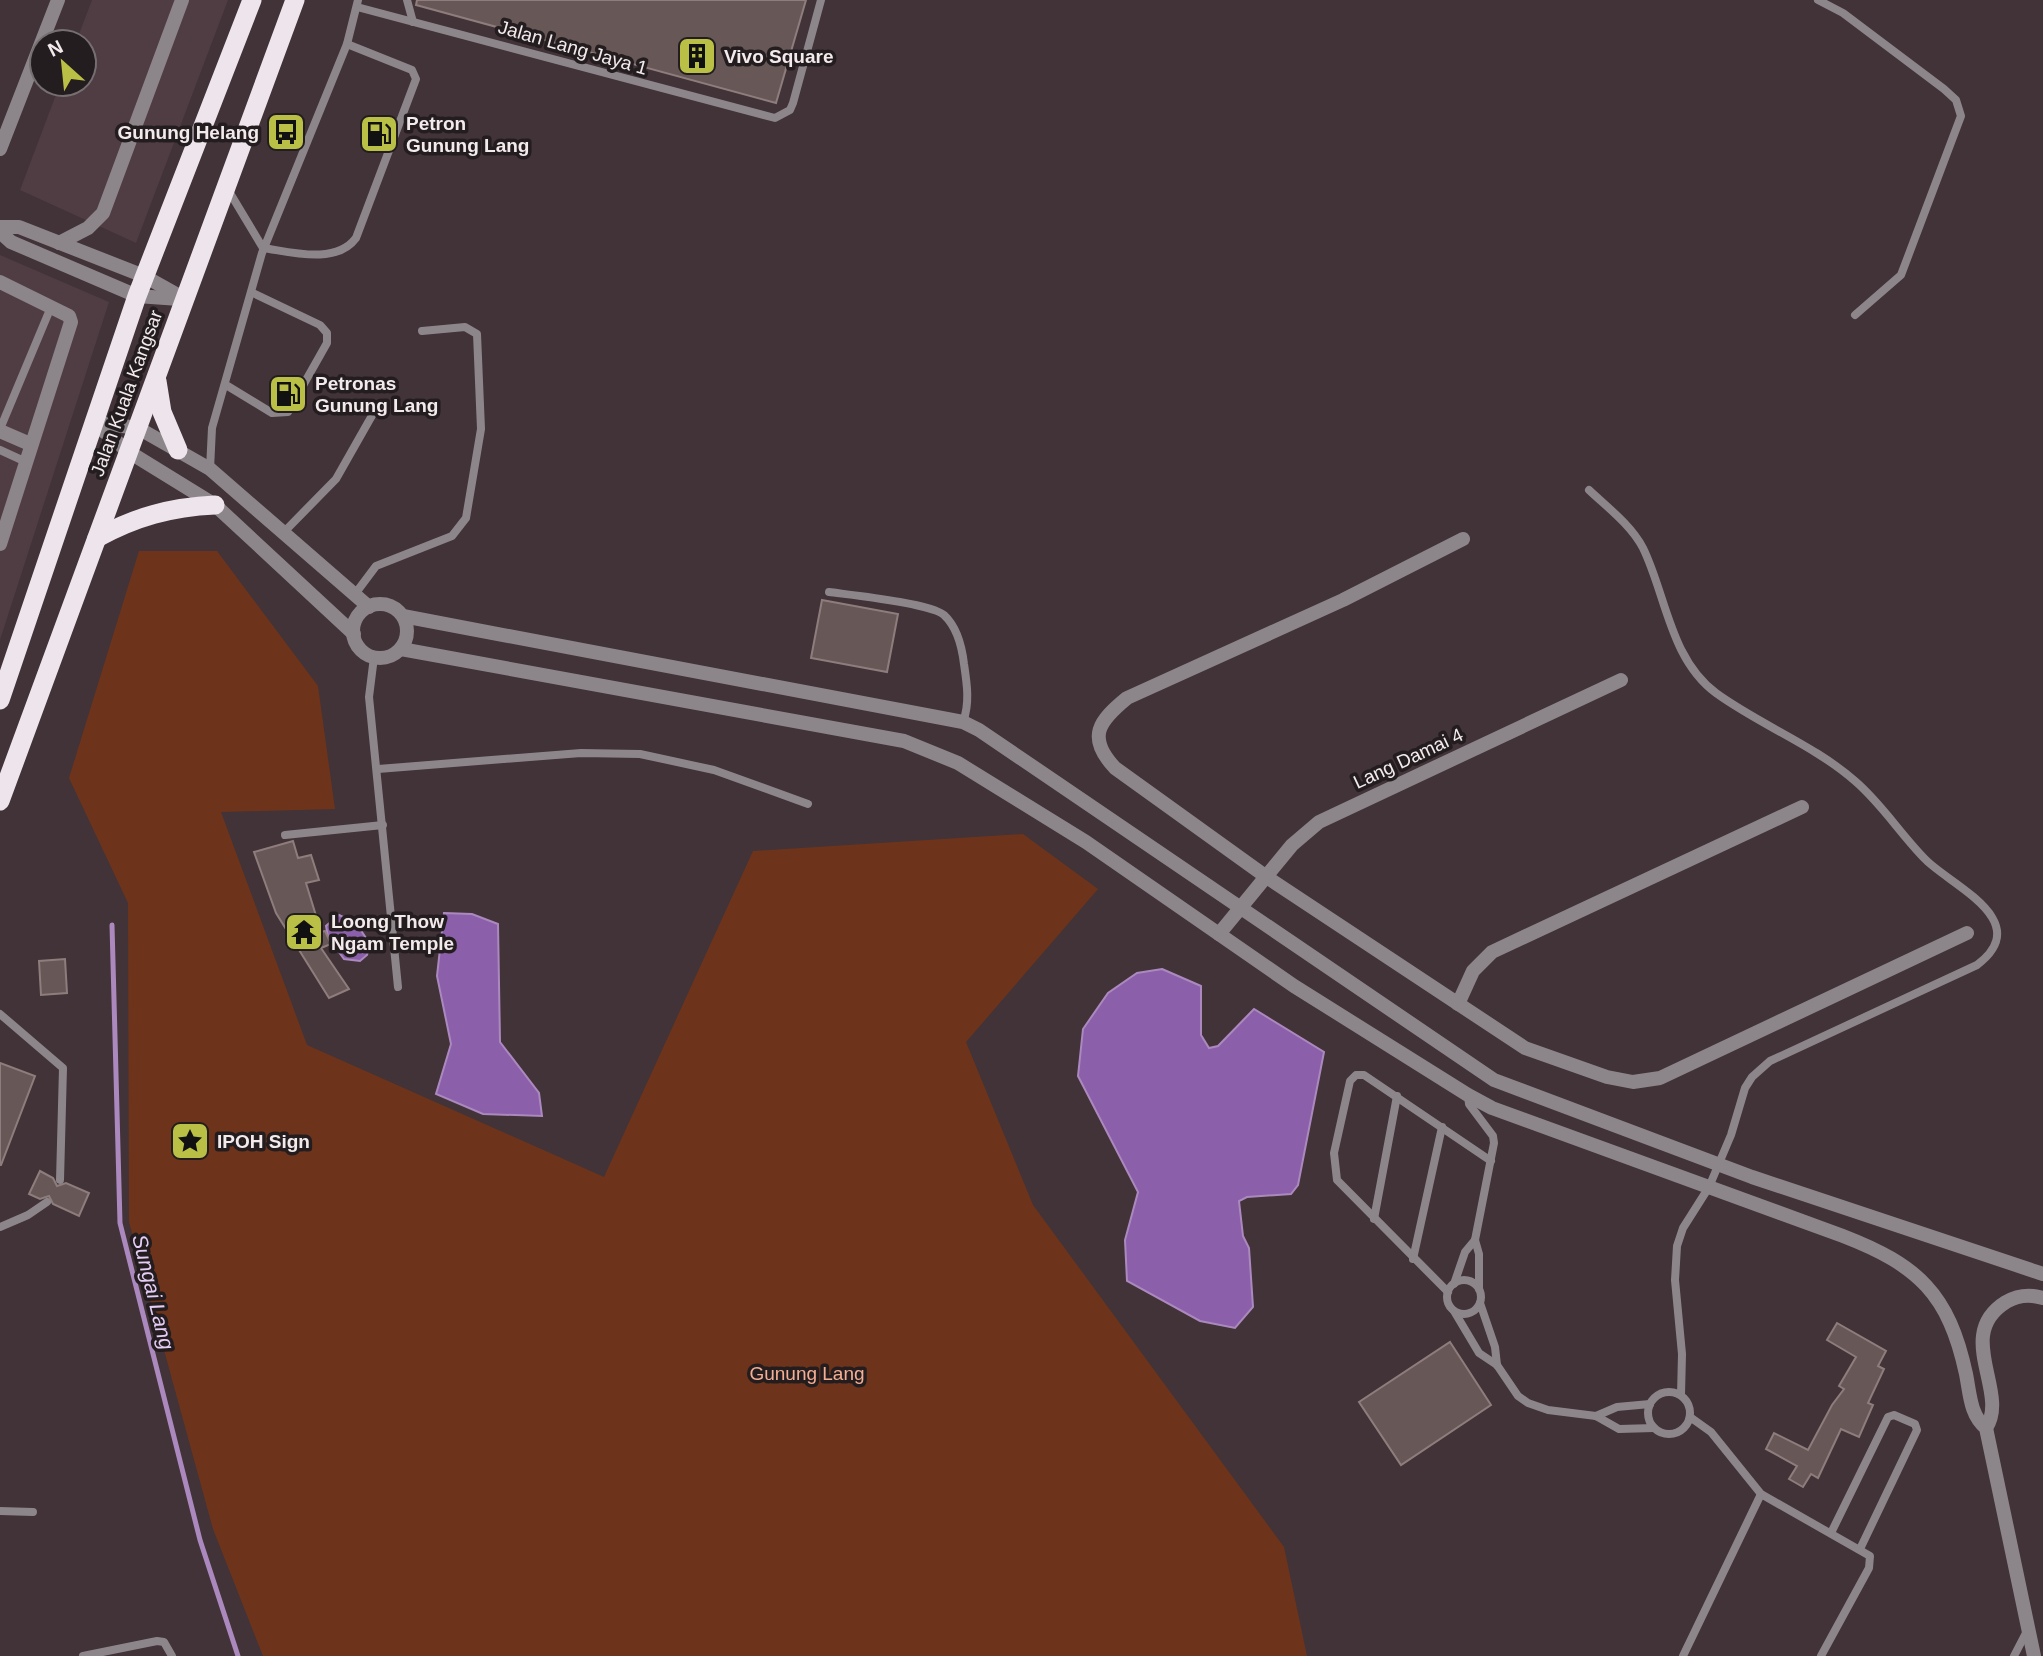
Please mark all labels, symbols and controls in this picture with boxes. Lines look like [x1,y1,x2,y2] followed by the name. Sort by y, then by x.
[496,16,650,79] street label: Jalan Lang Jaya 1
[28,28,98,98] north arrow
[676,35,718,77] building icon: Vivo Square
[45,36,66,61] text: N
[724,46,833,67] place label: Vivo Square
[265,111,307,153] bus stop icon: Gunung Helang
[358,113,400,155] fuel station icon: Petron Gunung Lang
[406,113,529,156] place label: Petron Gunung Lang
[118,122,259,143] place label: Gunung Helang
[87,307,167,479] street label: Jalan Kuala Kangsar
[267,373,309,415] fuel station icon: Petronas Gunung Lang
[315,373,438,416] place label: Petronas Gunung Lang
[1350,724,1467,793] street label: Lang Damai 4
[283,911,325,953] temple icon: Loong Thow Ngam Temple
[331,911,454,954] place label: Loong Thow Ngam Temple
[169,1120,211,1162] place icon: IPOH Sign
[217,1131,310,1152] place label: IPOH Sign
[128,1232,179,1352] water label: Sungai Lang
[749,1363,865,1384] park label: Gunung Lang

